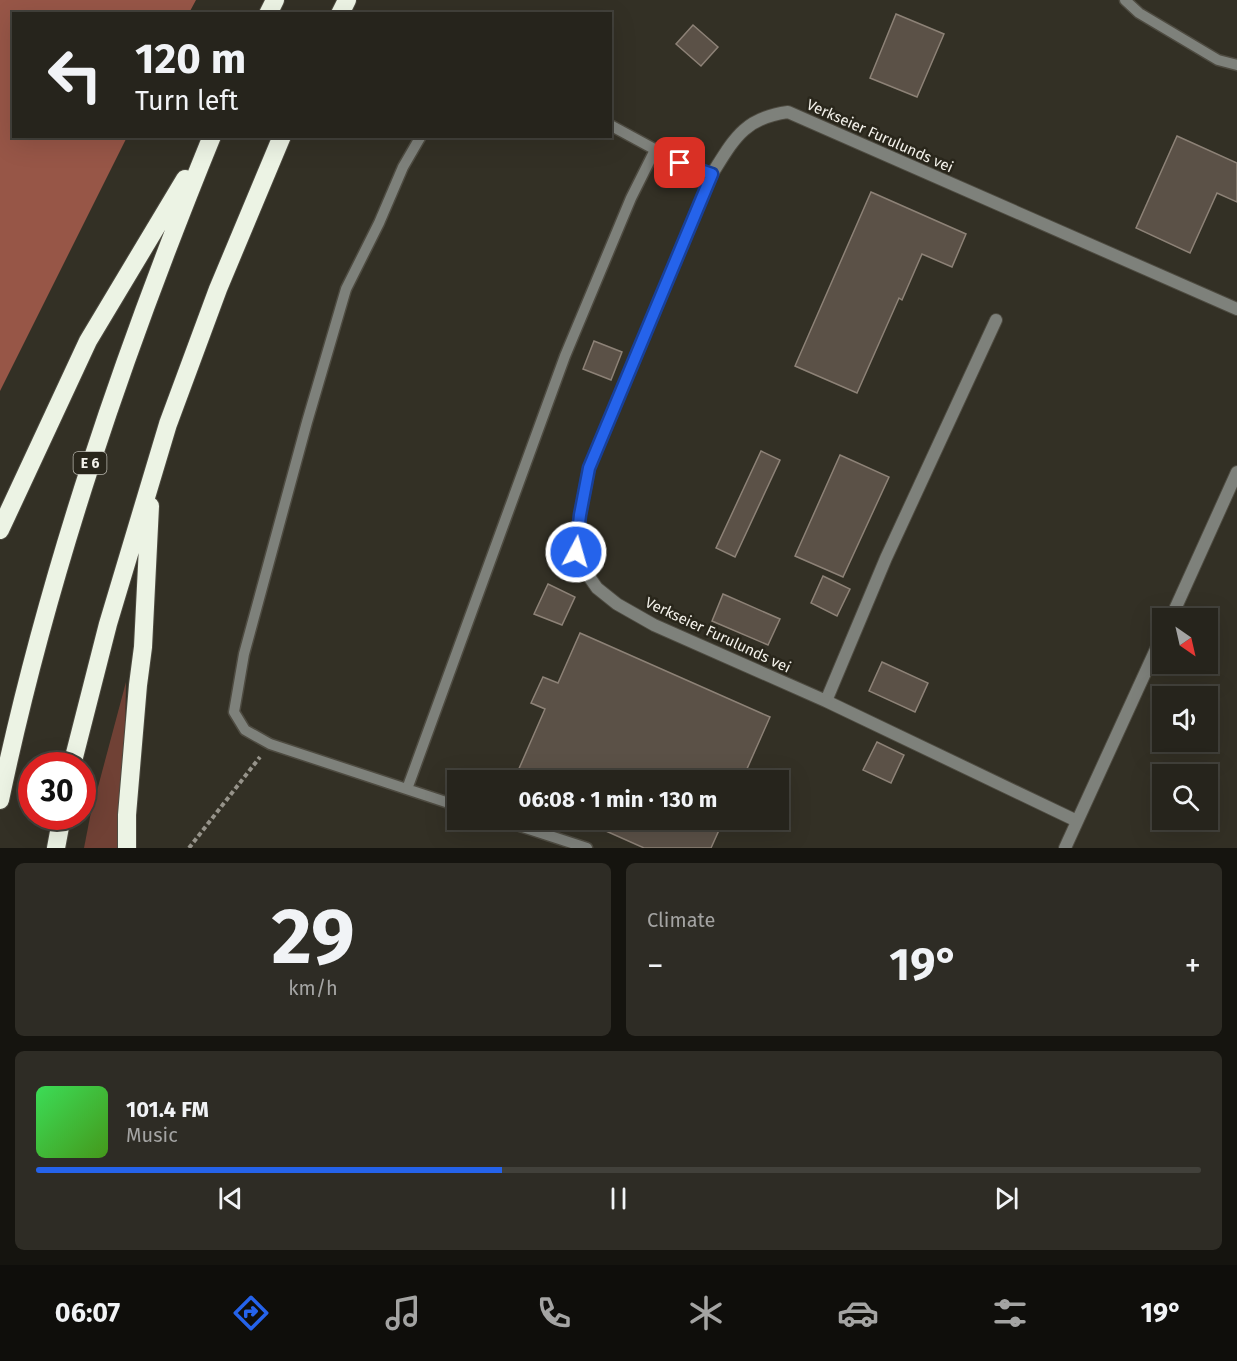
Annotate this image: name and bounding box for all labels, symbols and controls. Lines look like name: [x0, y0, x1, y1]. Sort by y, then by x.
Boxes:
text: 120 m: [135, 34, 246, 84]
icon: left: [36, 36, 114, 114]
text: Turn left: [135, 85, 238, 117]
street label: Verkseier Furulunds vei: [804, 96, 956, 176]
pin: [654, 137, 705, 188]
icon: arrive: [663, 146, 696, 179]
road number: E 6: [74, 452, 106, 474]
position arrow: [544, 520, 608, 584]
street label: Verkseier Furulunds vei: [642, 593, 794, 677]
north arrow: [1152, 608, 1218, 674]
map controls: [1152, 608, 1218, 830]
button: sound: [1152, 686, 1218, 752]
speed limit sign: 30: [18, 752, 96, 830]
button: search: [1152, 764, 1218, 830]
text: 06:08 · 1 min · 130 m: [519, 786, 717, 813]
text: 29: [271, 890, 355, 984]
text: Climate: [647, 908, 715, 932]
text: 19°: [889, 938, 959, 992]
text: −: [647, 946, 664, 986]
text: +: [1185, 946, 1201, 986]
text: km/h: [288, 976, 338, 1000]
text: 101.4 FM: [126, 1096, 209, 1123]
text: Music: [126, 1123, 178, 1147]
icon: previous: [214, 1182, 247, 1215]
icon: pause: [602, 1182, 635, 1215]
icon: next: [990, 1182, 1023, 1215]
icon: directions: [230, 1292, 272, 1334]
icon: music: [382, 1292, 424, 1334]
icon: phone: [533, 1292, 575, 1334]
icon: climate: [685, 1292, 727, 1334]
icon: car: [837, 1292, 879, 1334]
icon: filters: [989, 1292, 1031, 1334]
text: 06:07: [55, 1297, 120, 1329]
text: 19°: [1140, 1297, 1182, 1329]

